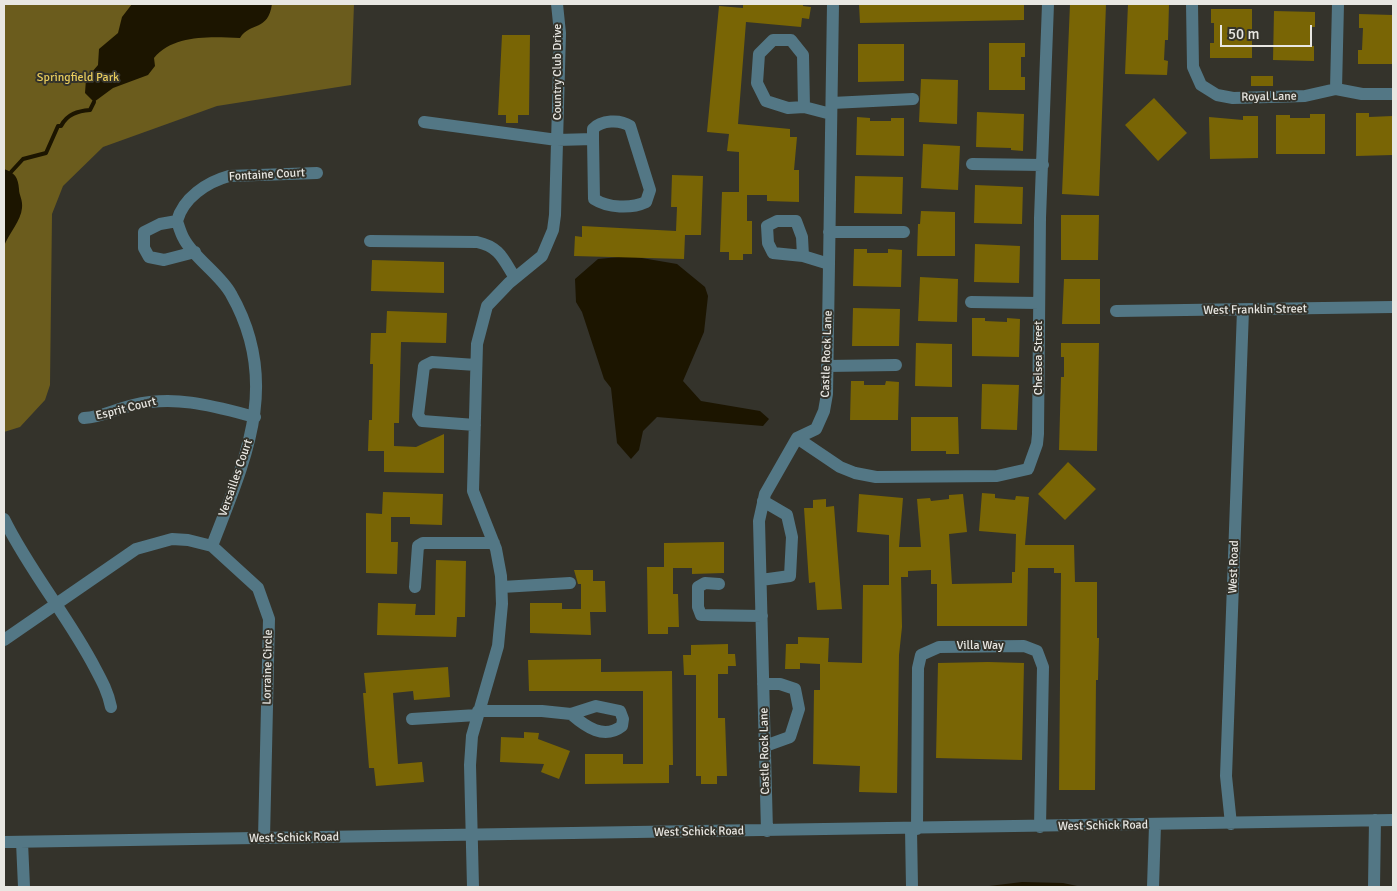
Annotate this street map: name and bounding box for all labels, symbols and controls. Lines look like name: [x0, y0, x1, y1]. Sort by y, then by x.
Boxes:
scale bar: [1222, 15, 1314, 47]
street label: Country Club Drive: [551, 24, 565, 120]
text: 50 m: [1228, 25, 1259, 43]
park label: Springfield Park: [37, 71, 119, 85]
street label: Royal Lane: [1241, 89, 1297, 105]
street label: Fontaine Court: [229, 166, 305, 184]
street label: West Franklin Street: [1203, 302, 1307, 318]
street label: Castle Rock Lane: [818, 310, 836, 398]
street label: Chelsea Street: [1032, 321, 1046, 395]
street label: Esprit Court: [94, 395, 158, 423]
street label: Versailles Court: [216, 437, 256, 519]
street label: West Road: [1226, 540, 1242, 594]
street label: Lorraine Circle: [260, 629, 276, 705]
street label: Villa Way: [956, 639, 1004, 653]
street label: Castle Rock Lane: [757, 707, 773, 795]
street label: West Schick Road: [1058, 818, 1148, 834]
street label: West Schick Road: [654, 824, 744, 840]
street label: West Schick Road: [249, 830, 339, 846]

